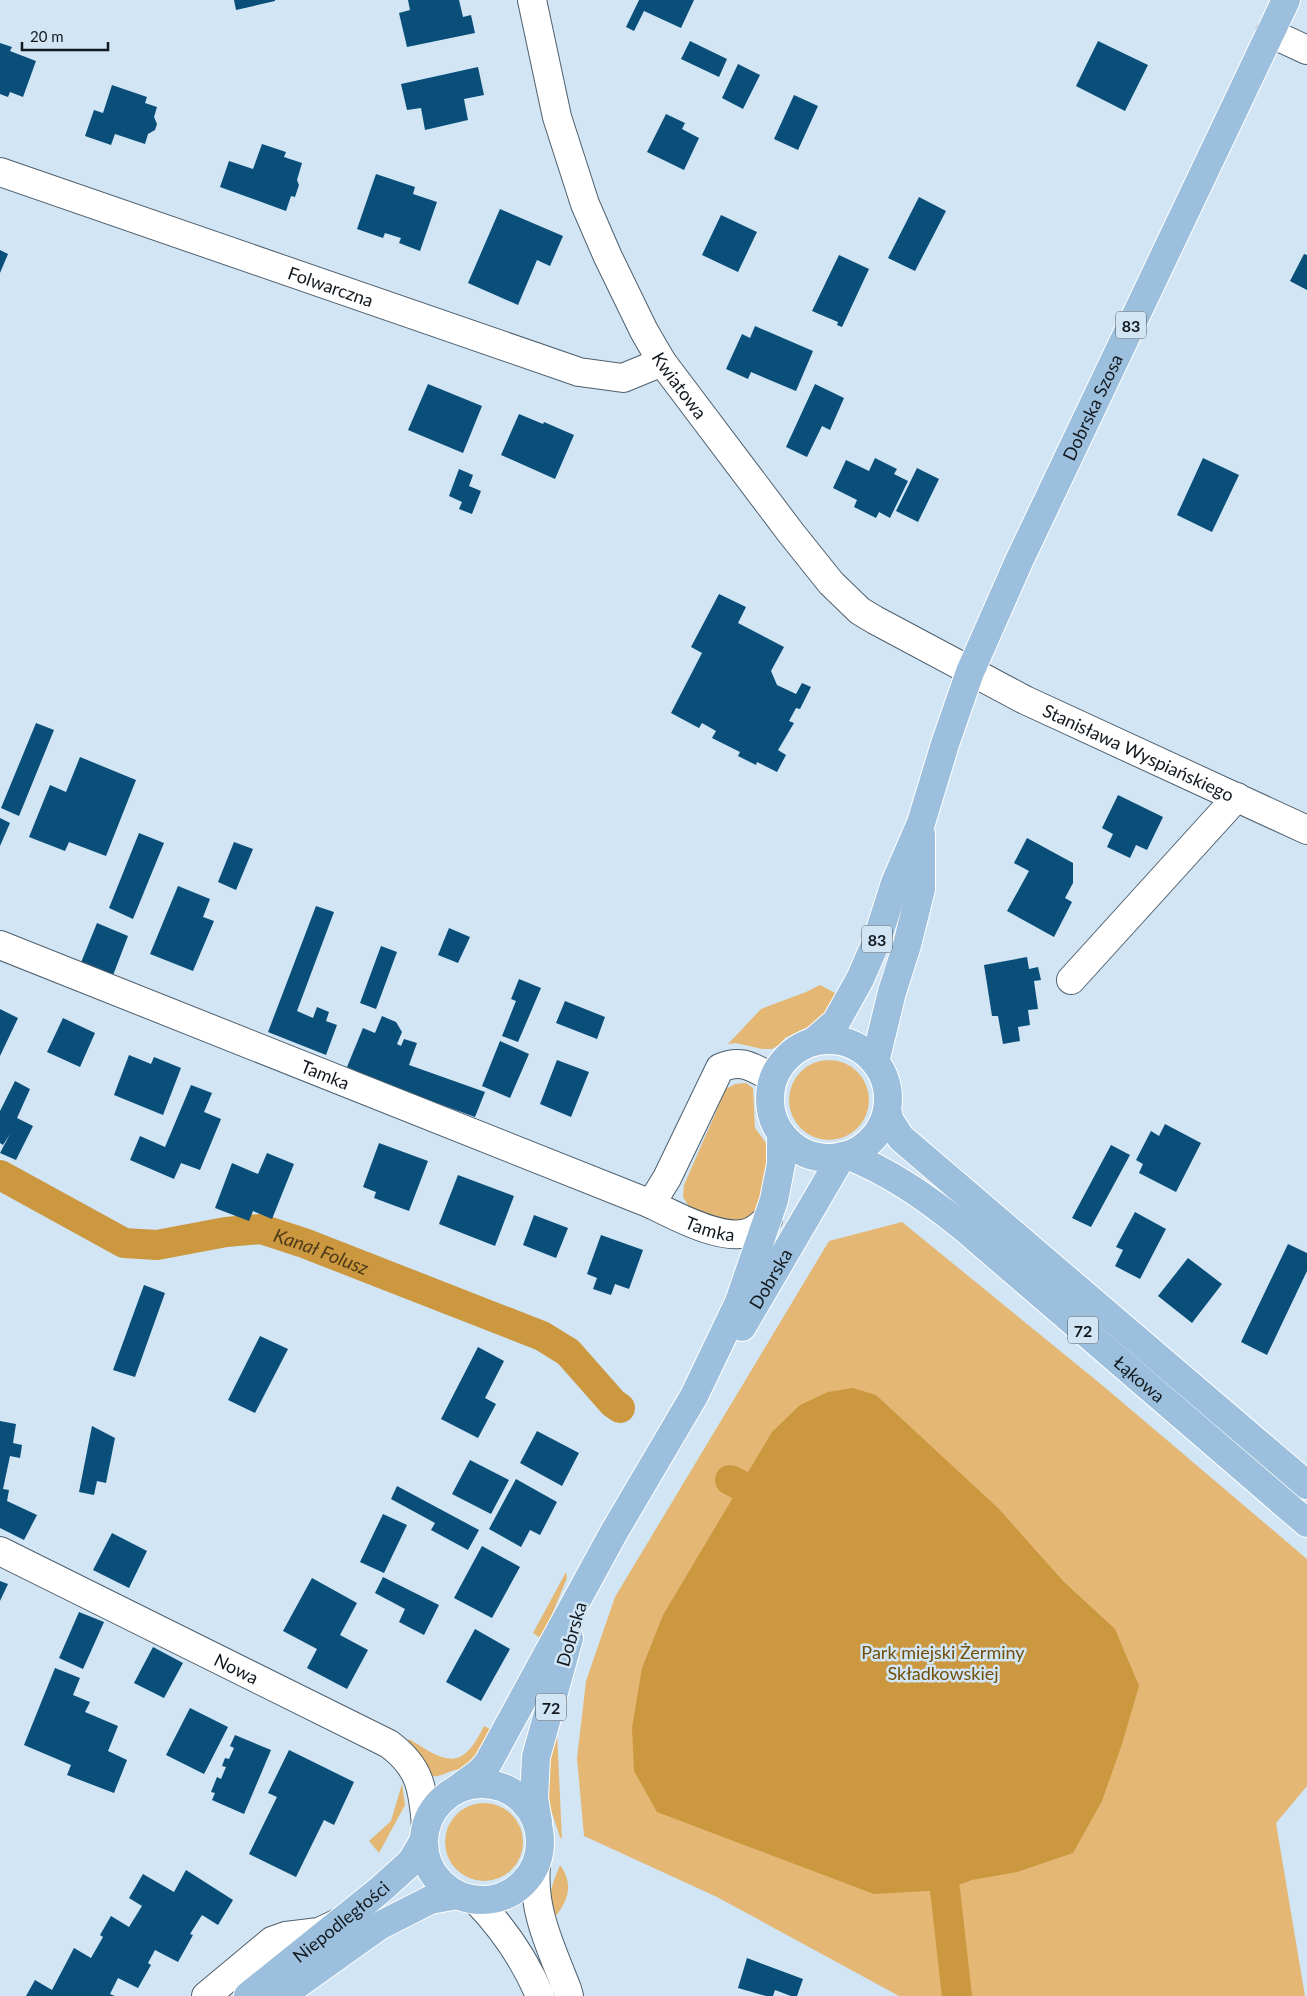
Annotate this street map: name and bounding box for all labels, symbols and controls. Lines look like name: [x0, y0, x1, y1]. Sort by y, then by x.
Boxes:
scale bar: [22, 20, 109, 52]
text: 20 m: [30, 27, 64, 45]
street label: Folwarczna: [285, 261, 376, 311]
road number: 83: [1116, 312, 1146, 338]
street label: Kwiatowa: [647, 348, 712, 423]
street label: Dobrska Szosa: [1058, 350, 1127, 464]
street label: Stanisława Wyspiańskiego: [1040, 699, 1237, 806]
road number: 83: [862, 926, 892, 952]
street label: Tamka: [298, 1055, 353, 1094]
street label: Tamka: [682, 1211, 736, 1245]
water label: Kanał Folusz: [271, 1223, 372, 1279]
street label: Dobrska: [744, 1244, 796, 1313]
road number: 72: [1068, 1316, 1098, 1344]
street label: Łąkowa: [1110, 1351, 1170, 1407]
street label: Dobrska: [551, 1599, 591, 1669]
park label: Park miejski Żerminy Składkowskiej: [861, 1641, 1025, 1684]
street label: Nowa: [211, 1648, 262, 1689]
road number: 72: [536, 1694, 566, 1720]
street label: Niepodległości: [288, 1876, 394, 1967]

